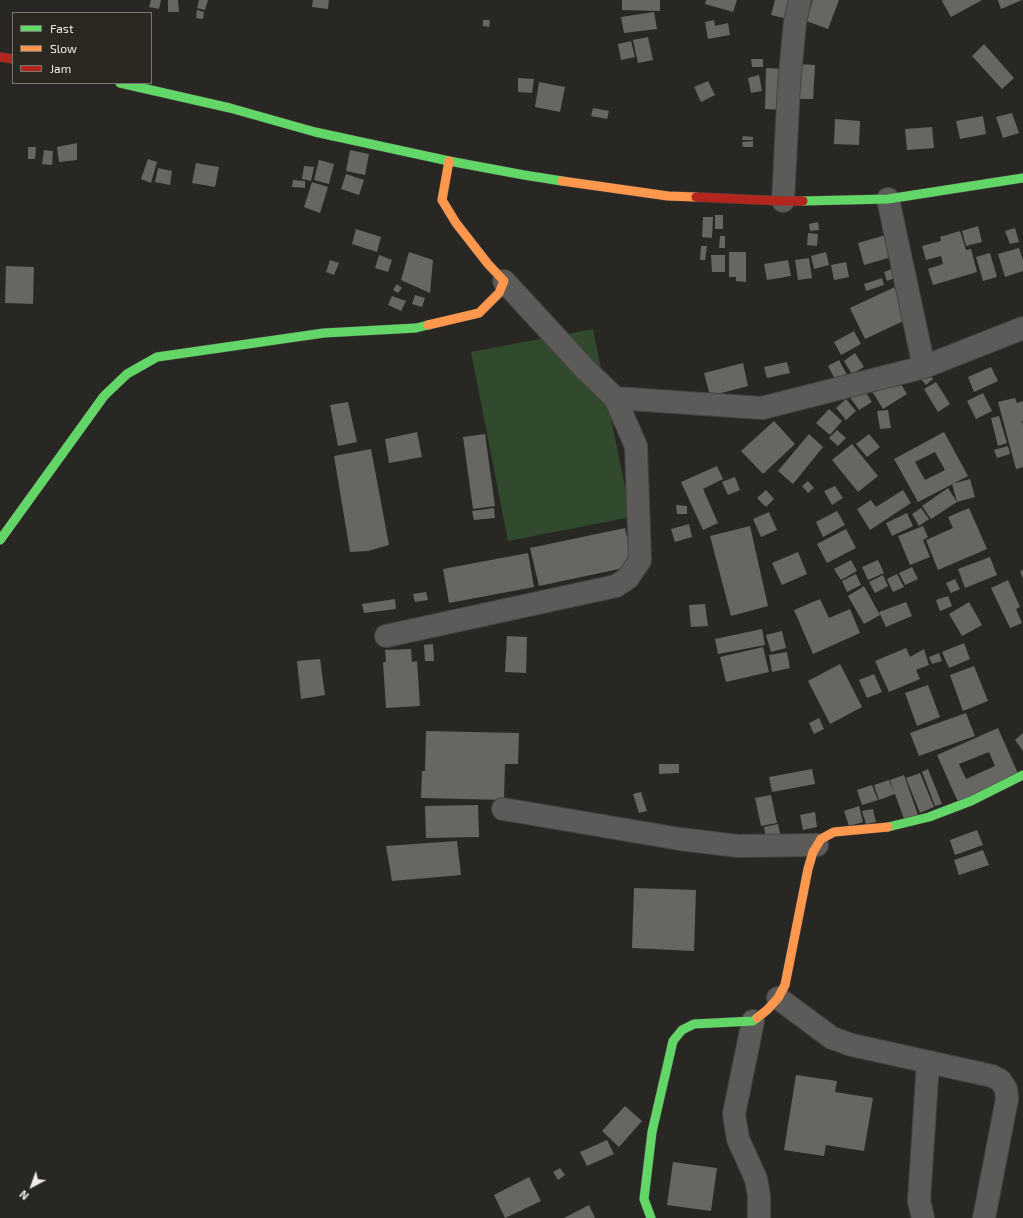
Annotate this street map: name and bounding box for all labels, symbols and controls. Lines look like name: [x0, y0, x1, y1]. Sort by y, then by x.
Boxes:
legend: [12, 12, 152, 84]
text: Fast: [50, 21, 73, 35]
text: Slow: [50, 41, 77, 55]
text: Jam: [50, 61, 71, 75]
north arrow: [12, 1166, 52, 1206]
text: N: [17, 1188, 31, 1203]

